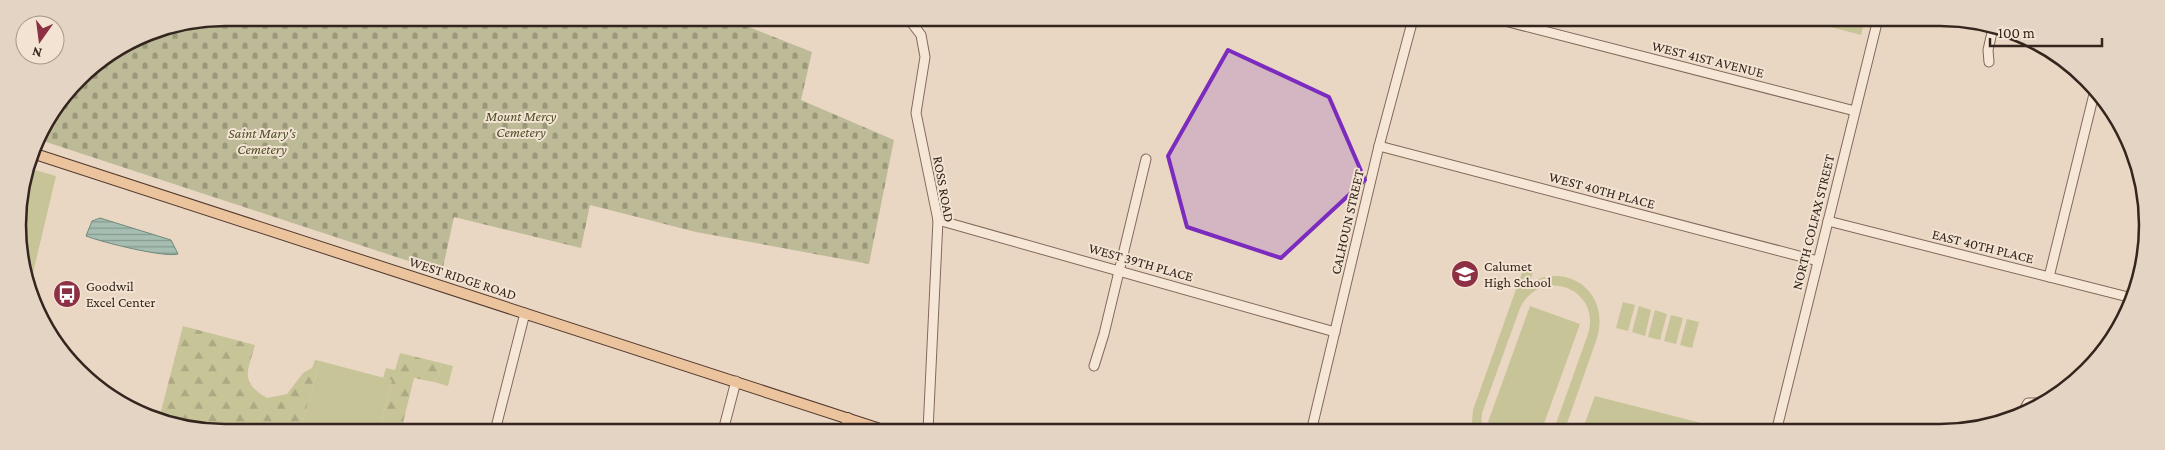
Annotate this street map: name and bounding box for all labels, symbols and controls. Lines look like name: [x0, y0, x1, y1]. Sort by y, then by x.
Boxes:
north arrow: [15, 15, 65, 65]
scale bar: [1990, 15, 2102, 47]
text: 100 m: [1998, 25, 2035, 41]
street label: WEST 41ST AVENUE: [1650, 37, 1766, 81]
text: N: [30, 44, 43, 62]
park label: Mount Mercy Cemetery: [485, 108, 557, 140]
park label: Saint Mary's Cemetery: [228, 125, 296, 157]
street label: NORTH COLFAX STREET: [1788, 152, 1838, 292]
street label: ROSS ROAD: [930, 155, 958, 223]
street label: CALHOUN STREET: [1327, 168, 1367, 276]
street label: WEST 40TH PLACE: [1547, 168, 1657, 212]
street label: EAST 40TH PLACE: [1930, 226, 2036, 266]
street label: WEST 39TH PLACE: [1087, 239, 1196, 285]
street label: WEST RIDGE ROAD: [407, 253, 519, 303]
place label: Calumet High School: [1484, 258, 1551, 290]
school or university icon: Calumet High School: [1450, 259, 1480, 289]
place label: Goodwil Excel Center: [86, 278, 155, 310]
bus stop icon: Goodwil Excel Center: [52, 279, 82, 309]

